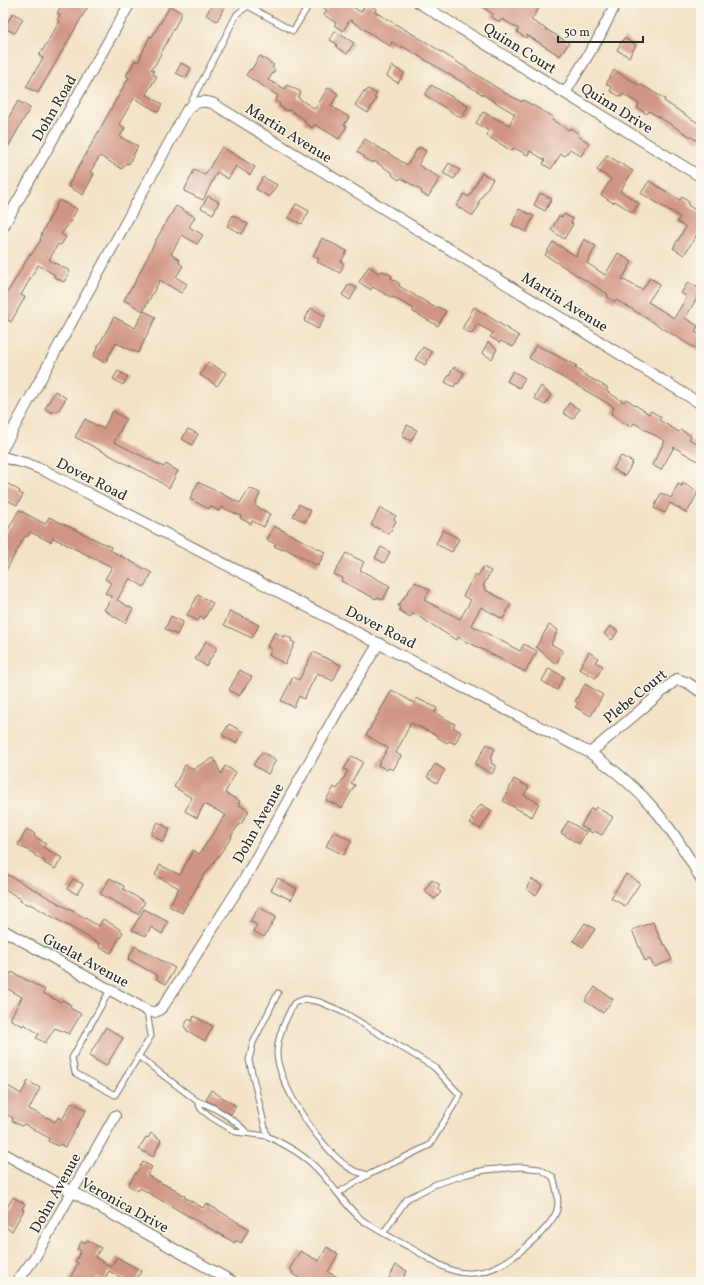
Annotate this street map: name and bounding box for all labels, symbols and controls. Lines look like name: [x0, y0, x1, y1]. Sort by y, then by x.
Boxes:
street label: Quinn Court: [479, 18, 560, 80]
scale bar: [558, 18, 643, 44]
text: 50 m: [564, 25, 590, 41]
street label: Dohn Road: [28, 72, 83, 146]
street label: Quinn Drive: [576, 79, 656, 140]
street label: Martin Avenue: [241, 99, 336, 169]
street label: Martin Avenue: [517, 268, 612, 338]
street label: Dover Road: [52, 454, 130, 507]
street label: Dover Road: [341, 602, 419, 655]
street label: Plebe Court: [600, 665, 672, 729]
street label: Dohn Avenue: [229, 780, 290, 868]
street label: Guelat Avenue: [38, 929, 132, 994]
street label: Dohn Avenue: [26, 1150, 87, 1238]
street label: Veronica Drive: [77, 1173, 172, 1239]

